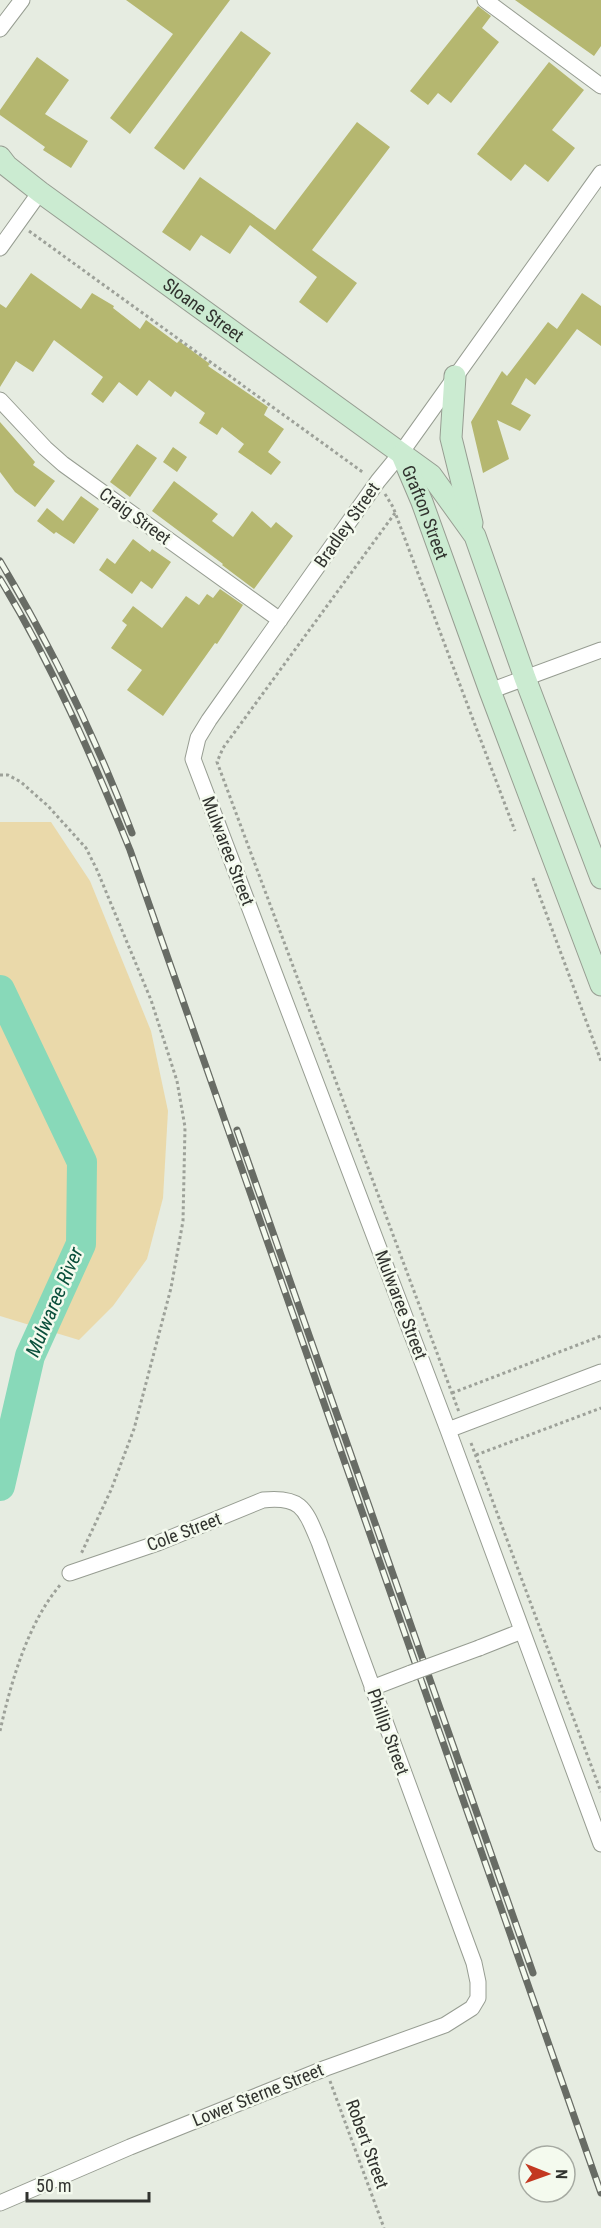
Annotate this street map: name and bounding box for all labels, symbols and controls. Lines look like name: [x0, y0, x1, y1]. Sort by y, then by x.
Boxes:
street label: Sloane Street: [159, 274, 248, 346]
street label: Grafton Street: [398, 462, 453, 562]
street label: Bradley Street: [310, 478, 384, 571]
street label: Craig Street: [95, 483, 175, 549]
street label: Mulwaree Street: [198, 793, 259, 908]
water label: Mulwaree River: [20, 1243, 88, 1360]
street label: Mulwaree Street: [371, 1247, 432, 1362]
street label: Cole Street: [144, 1508, 224, 1555]
street label: Phillip Street: [363, 1686, 414, 1778]
street label: Lower Sterne Street: [189, 2059, 326, 2130]
street label: Robert Street: [342, 2096, 393, 2191]
north arrow: [517, 2144, 577, 2204]
scale bar: [27, 2165, 148, 2203]
text: N: [552, 2169, 571, 2179]
text: 50 m: [36, 2175, 71, 2196]

